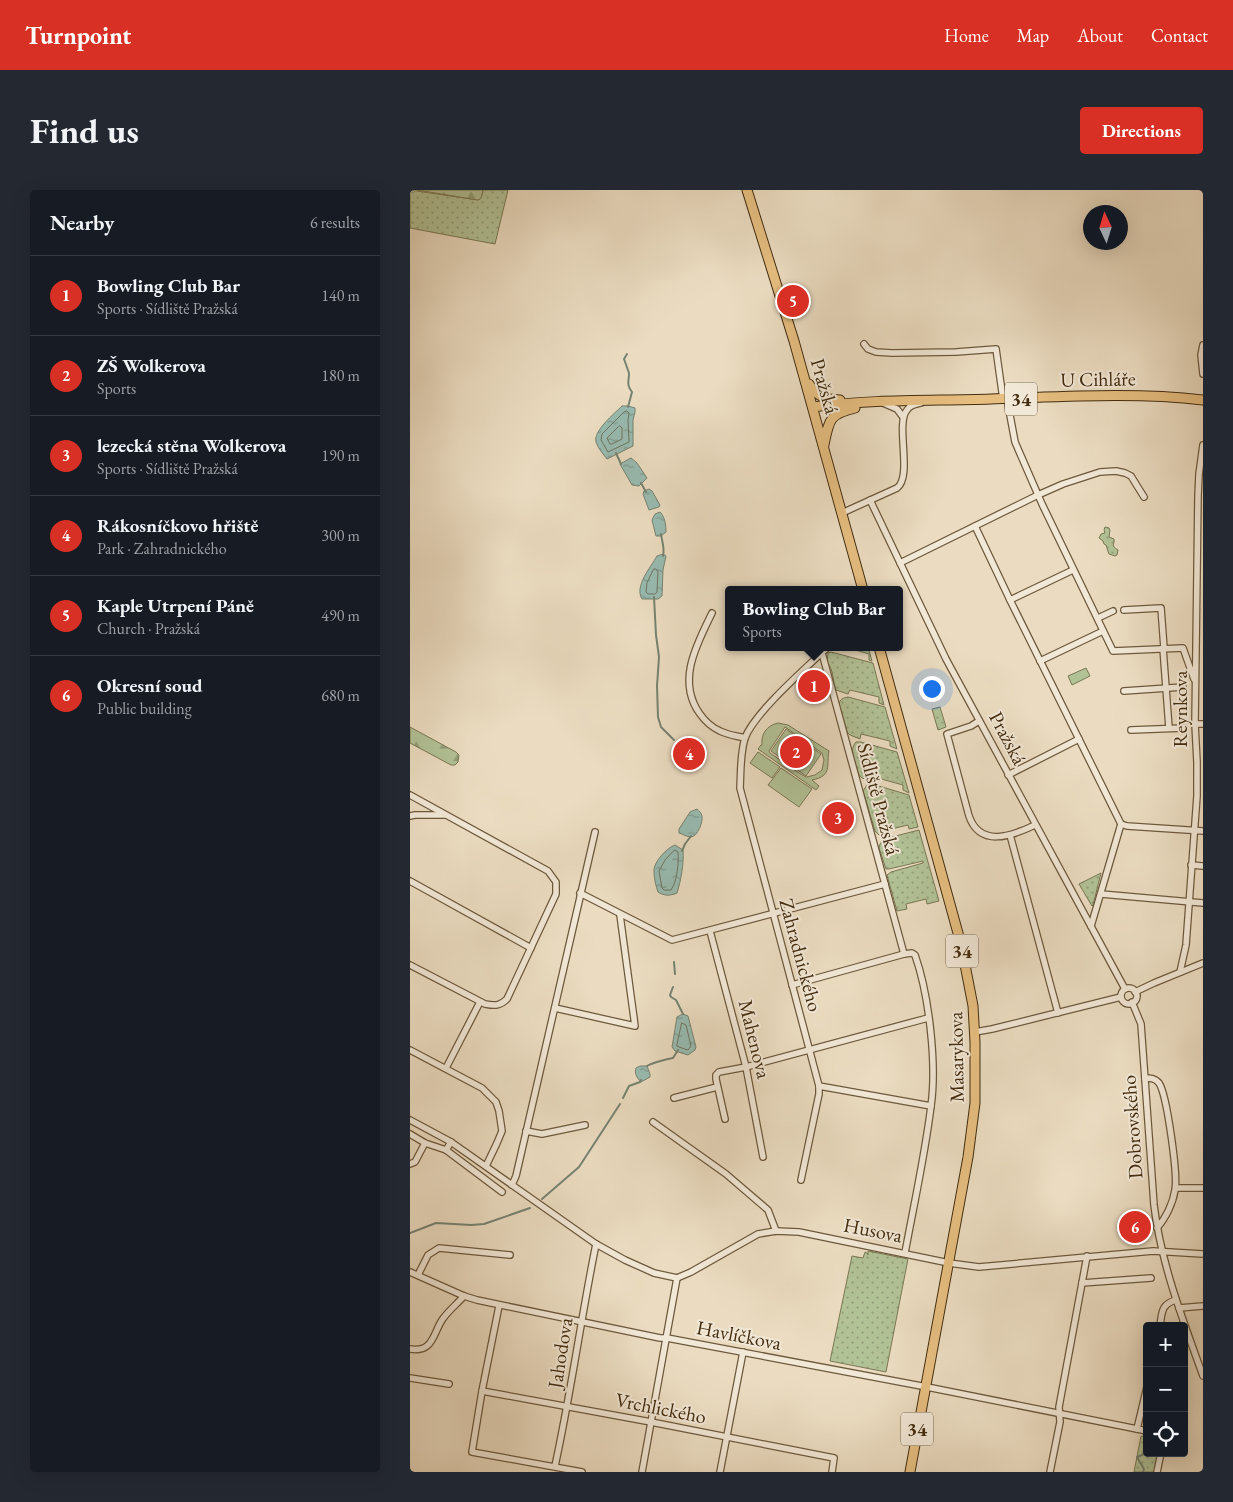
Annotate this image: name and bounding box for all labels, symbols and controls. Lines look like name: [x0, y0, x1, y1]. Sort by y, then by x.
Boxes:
text: Turnpoint: [25, 20, 131, 51]
text: Home: [944, 24, 989, 47]
text: Map: [1017, 24, 1049, 47]
text: About: [1077, 24, 1123, 47]
text: Contact: [1151, 24, 1208, 47]
button: Directions: [1080, 107, 1203, 154]
text: Find us: [30, 108, 139, 153]
north arrow: [1083, 205, 1128, 250]
text: Nearby: [50, 209, 114, 236]
text: 6 results: [310, 212, 360, 233]
text: Bowling Club Bar: [97, 273, 240, 298]
pin: 5: [777, 282, 809, 320]
text: 1: [62, 285, 70, 306]
text: 140 m: [321, 285, 360, 306]
text: Sports · Sídliště Pražská: [97, 298, 238, 319]
text: ZŠ Wolkerova: [97, 353, 206, 378]
street label: Pražská: [805, 355, 845, 417]
text: 2: [62, 365, 70, 386]
text: 180 m: [321, 365, 360, 386]
street label: U Cihláře: [1060, 365, 1136, 393]
text: Sports: [97, 378, 136, 399]
road number: 34: [1005, 382, 1037, 415]
text: lezecká stěna Wolkerova: [97, 433, 286, 458]
text: 3: [62, 445, 70, 466]
text: 190 m: [321, 445, 360, 466]
text: Sports · Sídliště Pražská: [97, 458, 238, 479]
text: Rákosníčkovo hřiště: [97, 513, 258, 538]
text: 4: [62, 525, 70, 546]
text: 300 m: [321, 525, 360, 546]
text: Park · Zahradnického: [97, 538, 227, 559]
popup: [725, 586, 903, 651]
text: Kaple Utrpení Páně: [97, 593, 254, 618]
text: Bowling Club Bar: [742, 596, 886, 621]
text: 5: [62, 605, 70, 626]
text: 490 m: [321, 605, 360, 626]
text: Church · Pražská: [97, 618, 200, 639]
text: Sports: [742, 621, 782, 642]
pin: 1: [798, 667, 830, 705]
street label: Reynkova: [1167, 671, 1193, 747]
text: Okresní soud: [97, 673, 202, 698]
your location: [919, 676, 945, 702]
text: 6: [62, 685, 70, 706]
text: 680 m: [321, 685, 360, 706]
text: Public building: [97, 698, 192, 719]
street label: Pražská: [983, 707, 1033, 769]
pin: 2: [780, 733, 812, 771]
pin: 4: [673, 735, 705, 773]
street label: Sídliště Pražská: [852, 740, 906, 858]
pin: 3: [822, 799, 854, 837]
street label: Zahradnického: [773, 896, 829, 1015]
road number: 34: [946, 934, 978, 968]
street label: Mahenova: [733, 997, 777, 1081]
street label: Masarykova: [942, 1011, 970, 1103]
street label: Dobrovského: [1115, 1074, 1149, 1180]
pin: 6: [1119, 1208, 1151, 1246]
street label: Husova: [841, 1212, 905, 1248]
street label: Havlíčkova: [694, 1314, 784, 1356]
street label: Jahodova: [541, 1316, 578, 1392]
map controls: [1143, 1322, 1188, 1457]
button: +: [1143, 1322, 1188, 1367]
button: −: [1143, 1367, 1188, 1412]
street label: Vrchlického: [613, 1386, 709, 1430]
road number: 34: [901, 1412, 933, 1446]
button: locate: [1143, 1412, 1188, 1457]

